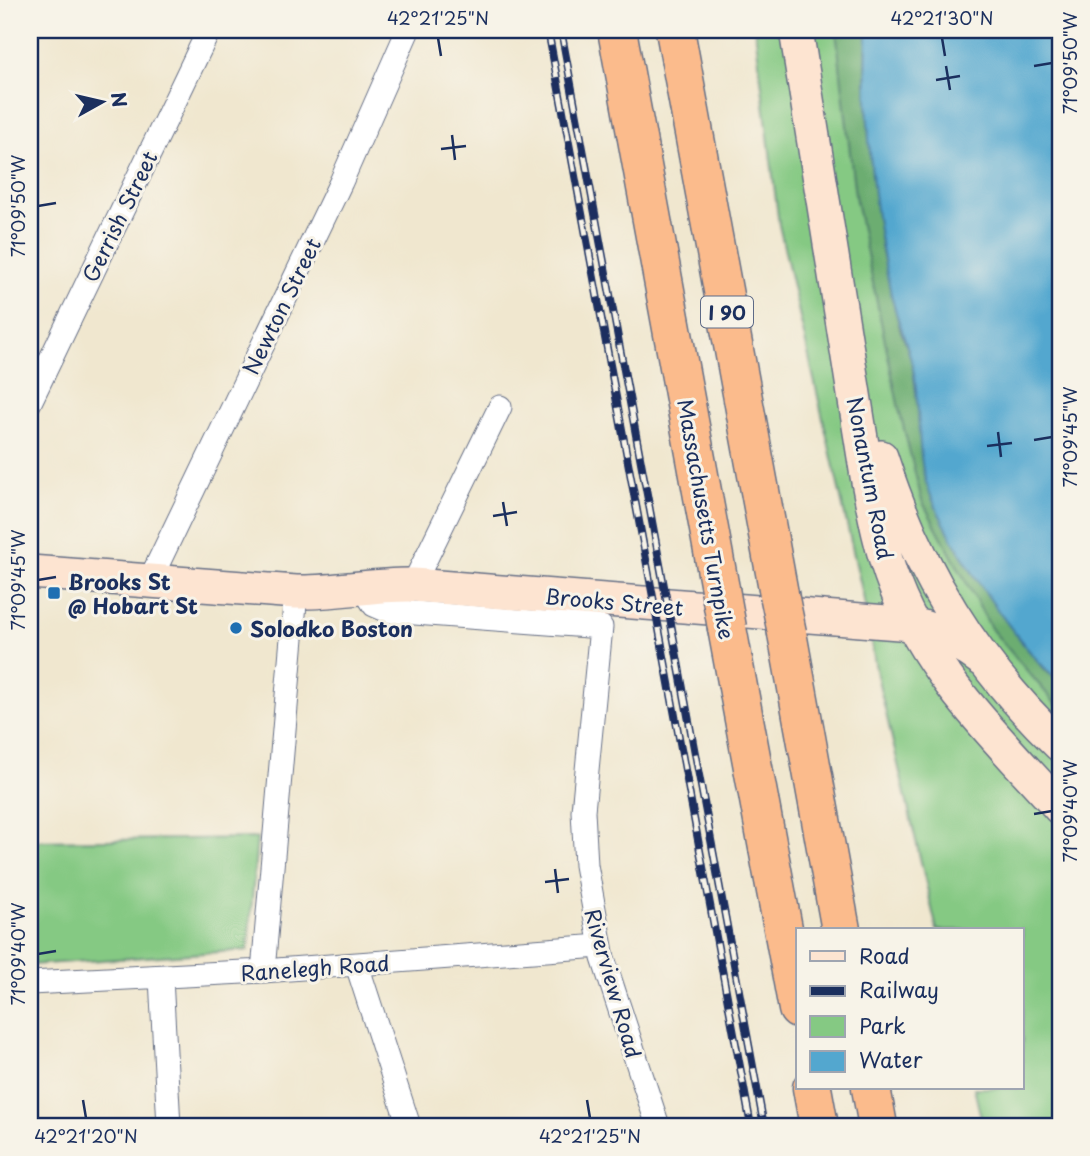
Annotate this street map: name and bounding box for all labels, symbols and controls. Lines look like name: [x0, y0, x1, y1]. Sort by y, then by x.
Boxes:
text: 42°21'25"N: [387, 4, 489, 31]
text: 42°21'30"N: [891, 4, 993, 31]
text: 71°09'50"W: [1056, 11, 1083, 114]
north arrow: [66, 66, 136, 136]
text: N: [105, 90, 135, 109]
street label: Gerrish Street: [73, 145, 165, 287]
text: 71°09'50"W: [4, 154, 31, 257]
street label: Newton Street: [234, 232, 328, 380]
road number: I 90: [701, 296, 753, 328]
text: 71°09'45"W: [1056, 386, 1083, 488]
street label: Nonantum Road: [840, 394, 902, 562]
street label: Massachusetts Turnpike: [670, 396, 744, 642]
text: 71°09'45"W: [4, 529, 31, 631]
place label: Brooks St @ Hobart St: [68, 565, 198, 621]
street label: Brooks Street: [543, 579, 685, 623]
marker: Brooks St @ Hobart St: [46, 585, 62, 601]
place label: Solodko Boston: [250, 612, 413, 644]
marker: Solodko Boston: [228, 620, 244, 636]
text: 71°09'40"W: [1056, 759, 1083, 863]
text: 71°09'40"W: [4, 902, 31, 1006]
street label: Riverview Road: [577, 904, 651, 1062]
legend: [796, 928, 1024, 1090]
text: Road: [859, 939, 910, 971]
street label: Ranelegh Road: [240, 946, 390, 988]
text: Railway: [859, 973, 939, 1005]
text: Park: [859, 1009, 906, 1041]
text: Water: [859, 1043, 923, 1075]
text: 42°21'20"N: [34, 1122, 138, 1149]
text: 42°21'25"N: [539, 1122, 641, 1149]

